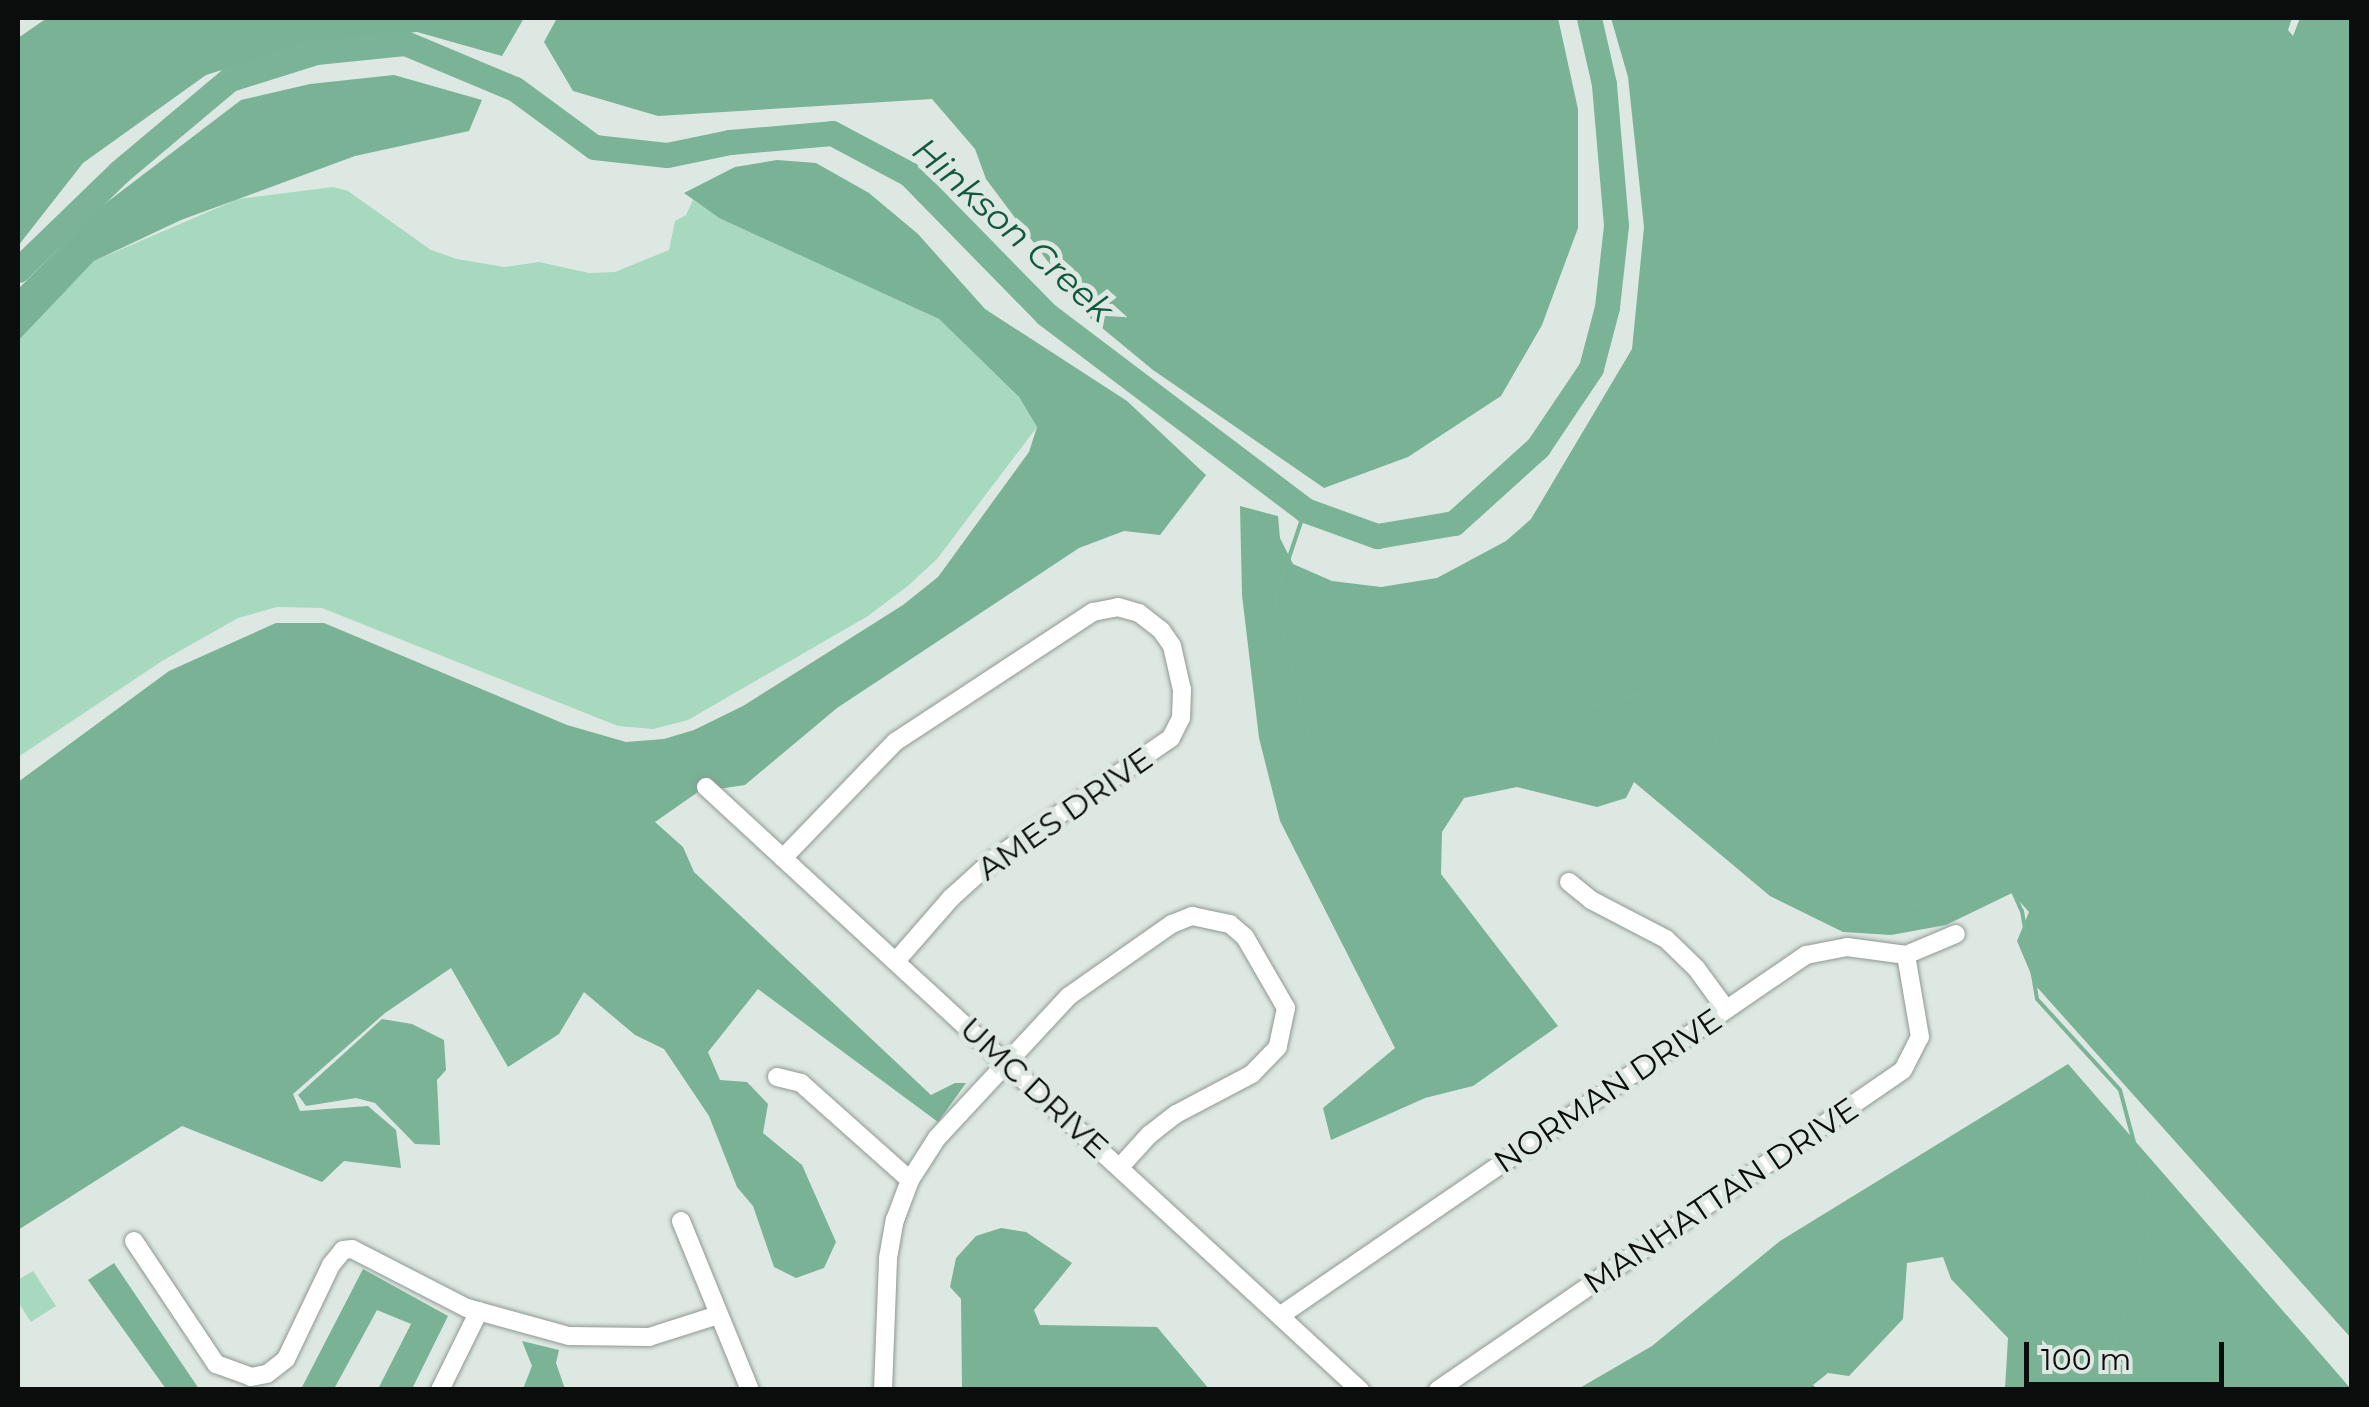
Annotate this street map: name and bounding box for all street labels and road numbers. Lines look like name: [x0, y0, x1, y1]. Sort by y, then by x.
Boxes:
street label: AMES DRIVE: [970, 739, 1160, 889]
street label: NORMAN DRIVE: [1487, 1001, 1729, 1181]
street label: UMC DRIVE: [952, 1010, 1116, 1166]
street label: MANHATTAN DRIVE: [1577, 1090, 1865, 1302]

